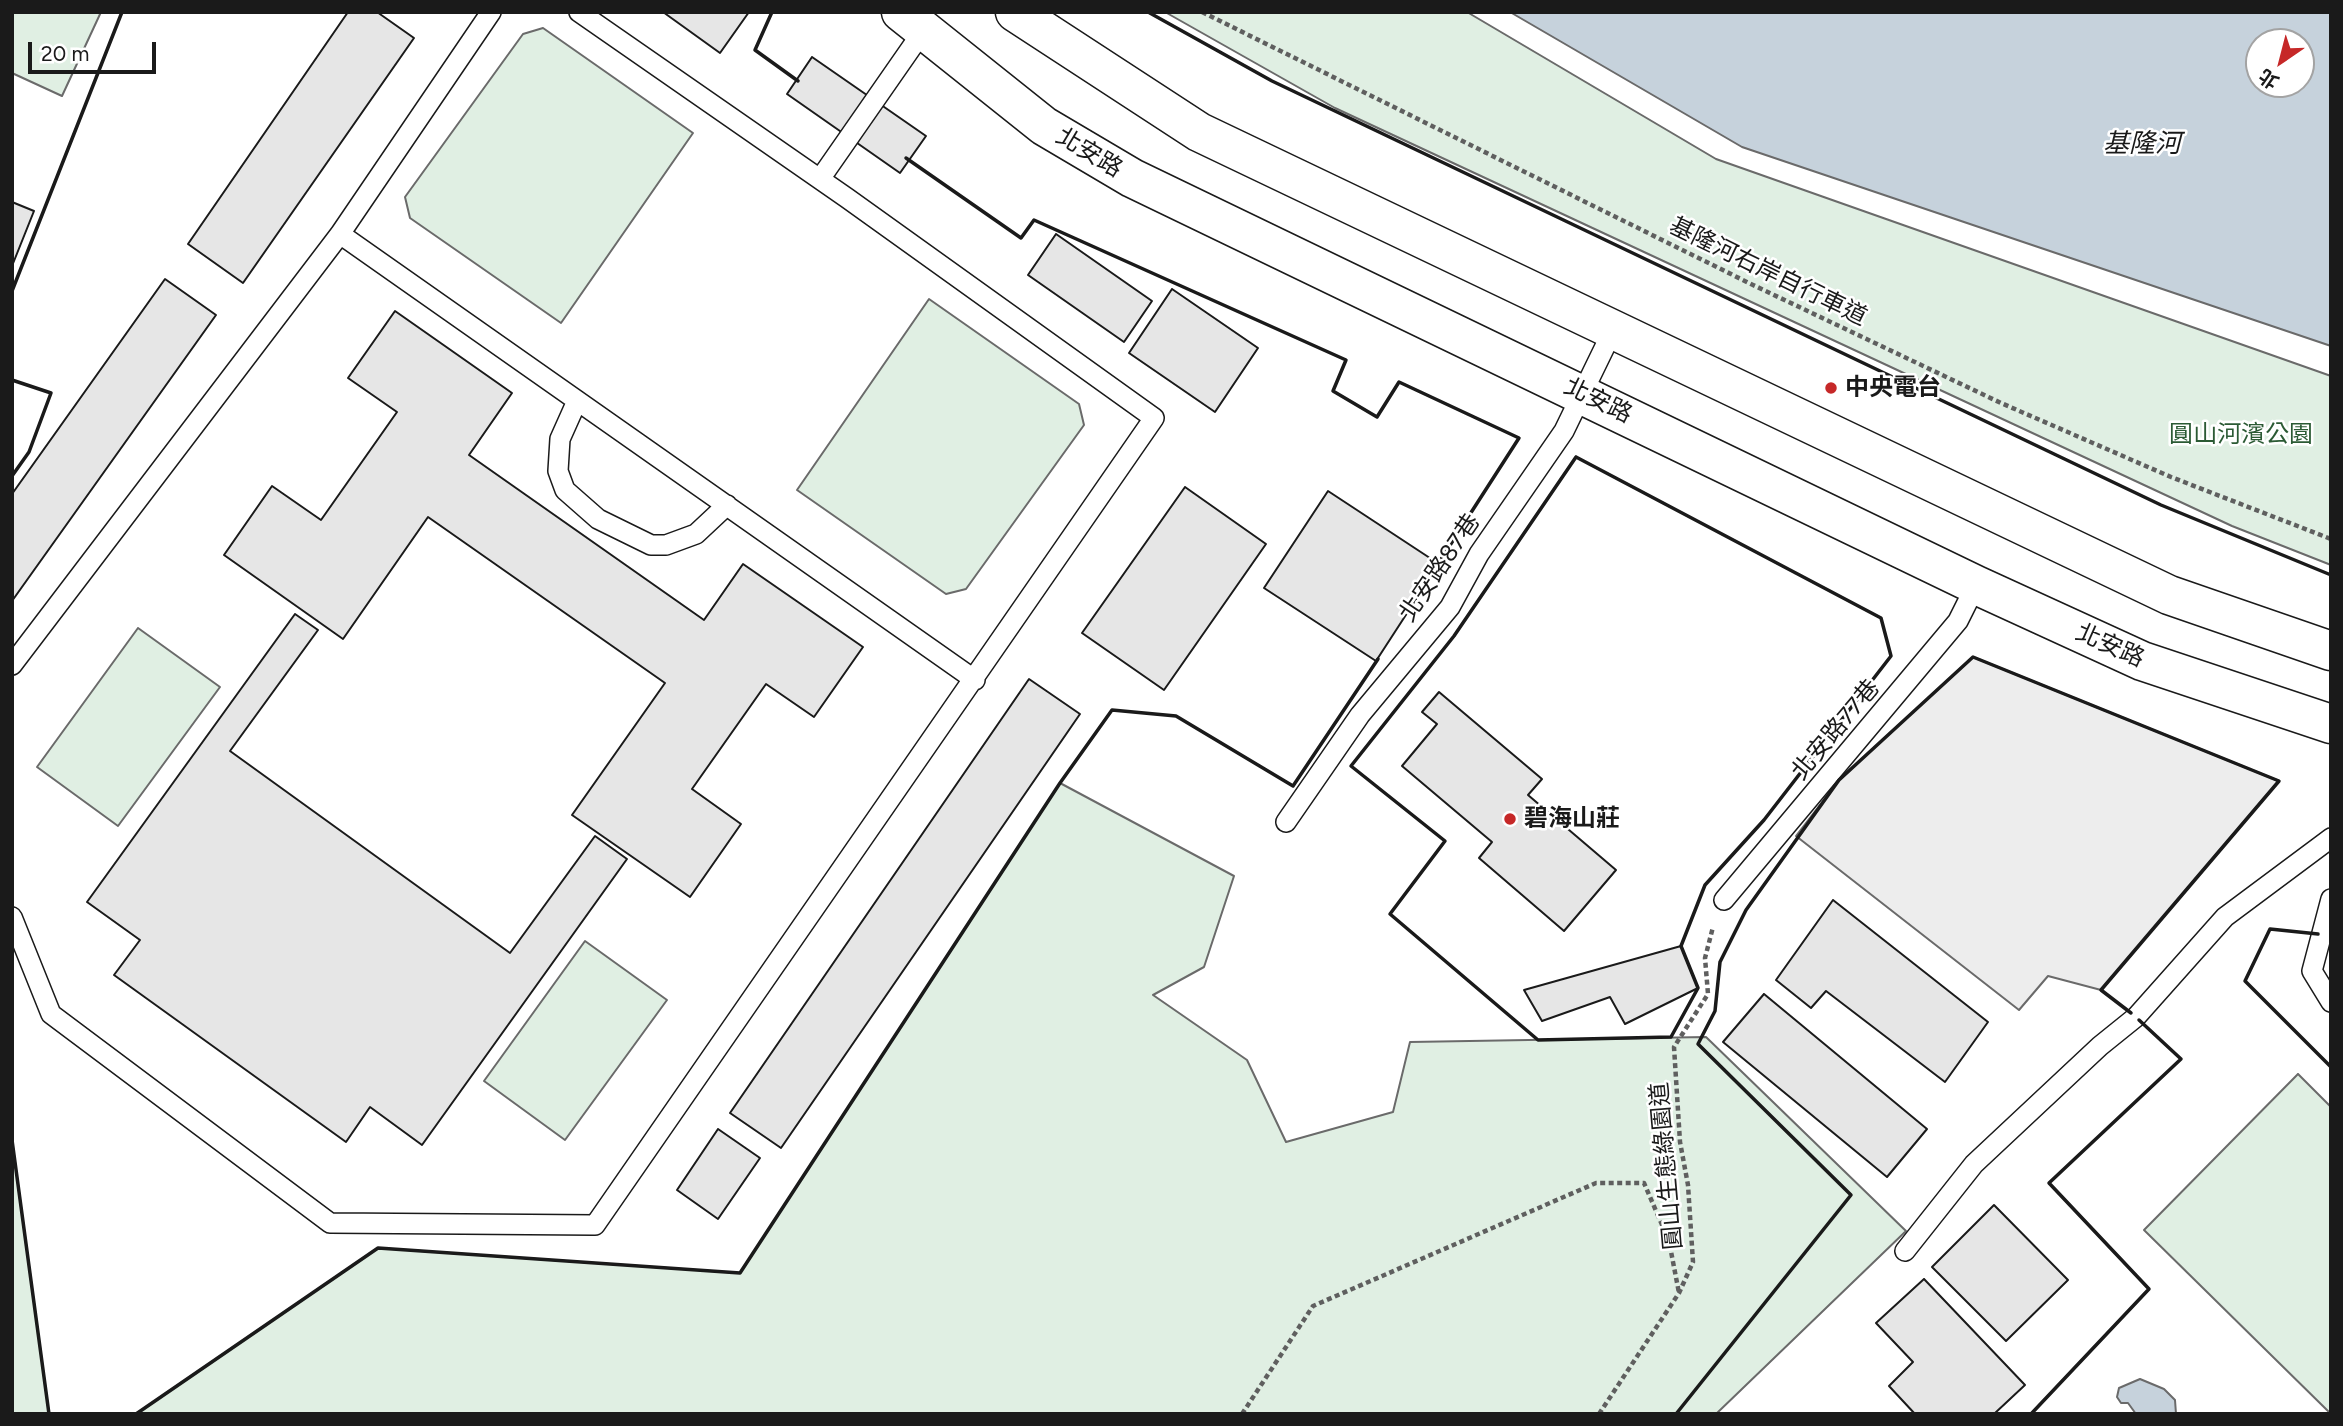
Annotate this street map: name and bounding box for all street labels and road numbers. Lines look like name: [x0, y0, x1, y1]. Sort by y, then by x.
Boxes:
street label: 北安路: [1051, 122, 1127, 184]
street label: 基隆河右岸自行車道: [1665, 212, 1871, 332]
street label: 北安路: [1559, 372, 1637, 430]
street label: 北安路87巷: [1393, 509, 1487, 627]
street label: 北安路: [2071, 618, 2149, 674]
street label: 北安路77巷: [1786, 674, 1886, 786]
street label: 圓山生態綠園道: [1645, 1081, 1689, 1251]

